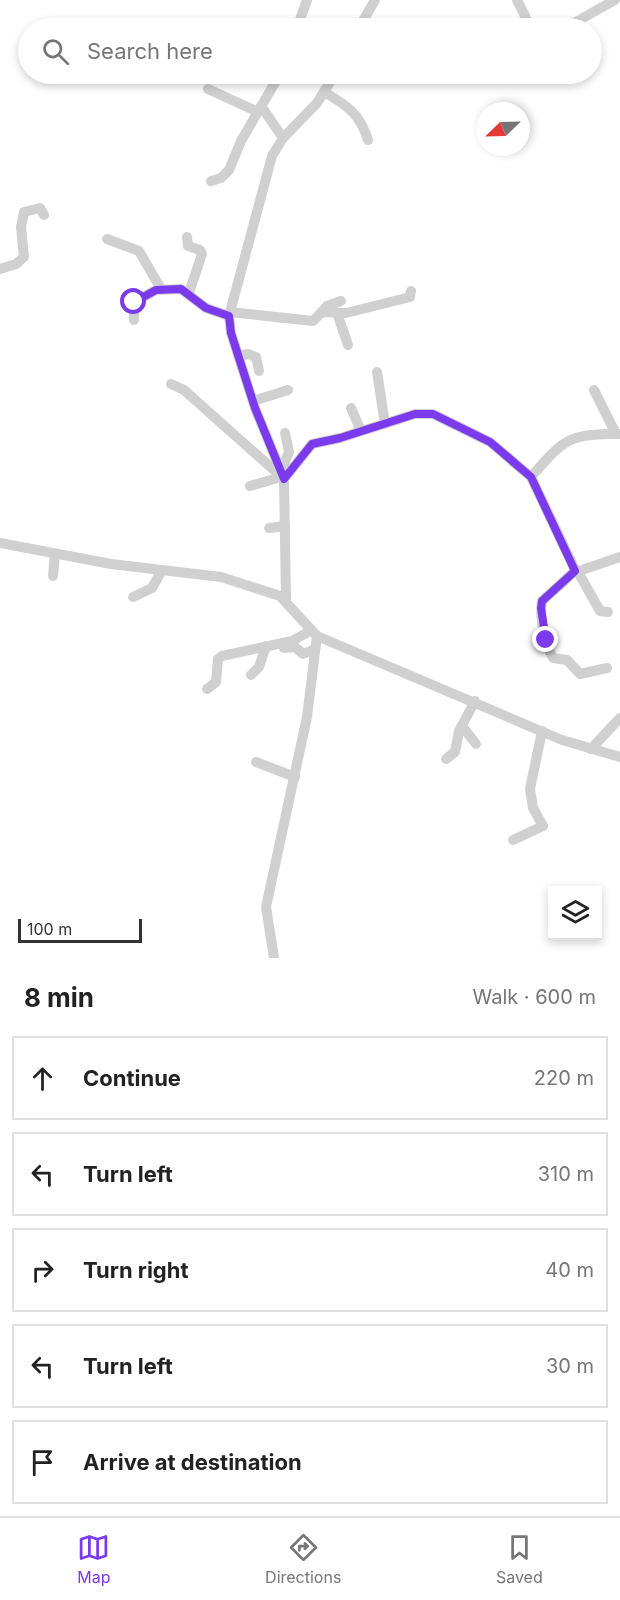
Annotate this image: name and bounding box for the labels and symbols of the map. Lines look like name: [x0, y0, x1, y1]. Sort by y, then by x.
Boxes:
north arrow: [476, 102, 530, 156]
route start: [120, 288, 146, 314]
route end: [532, 626, 558, 652]
scale bar: [18, 916, 142, 944]

